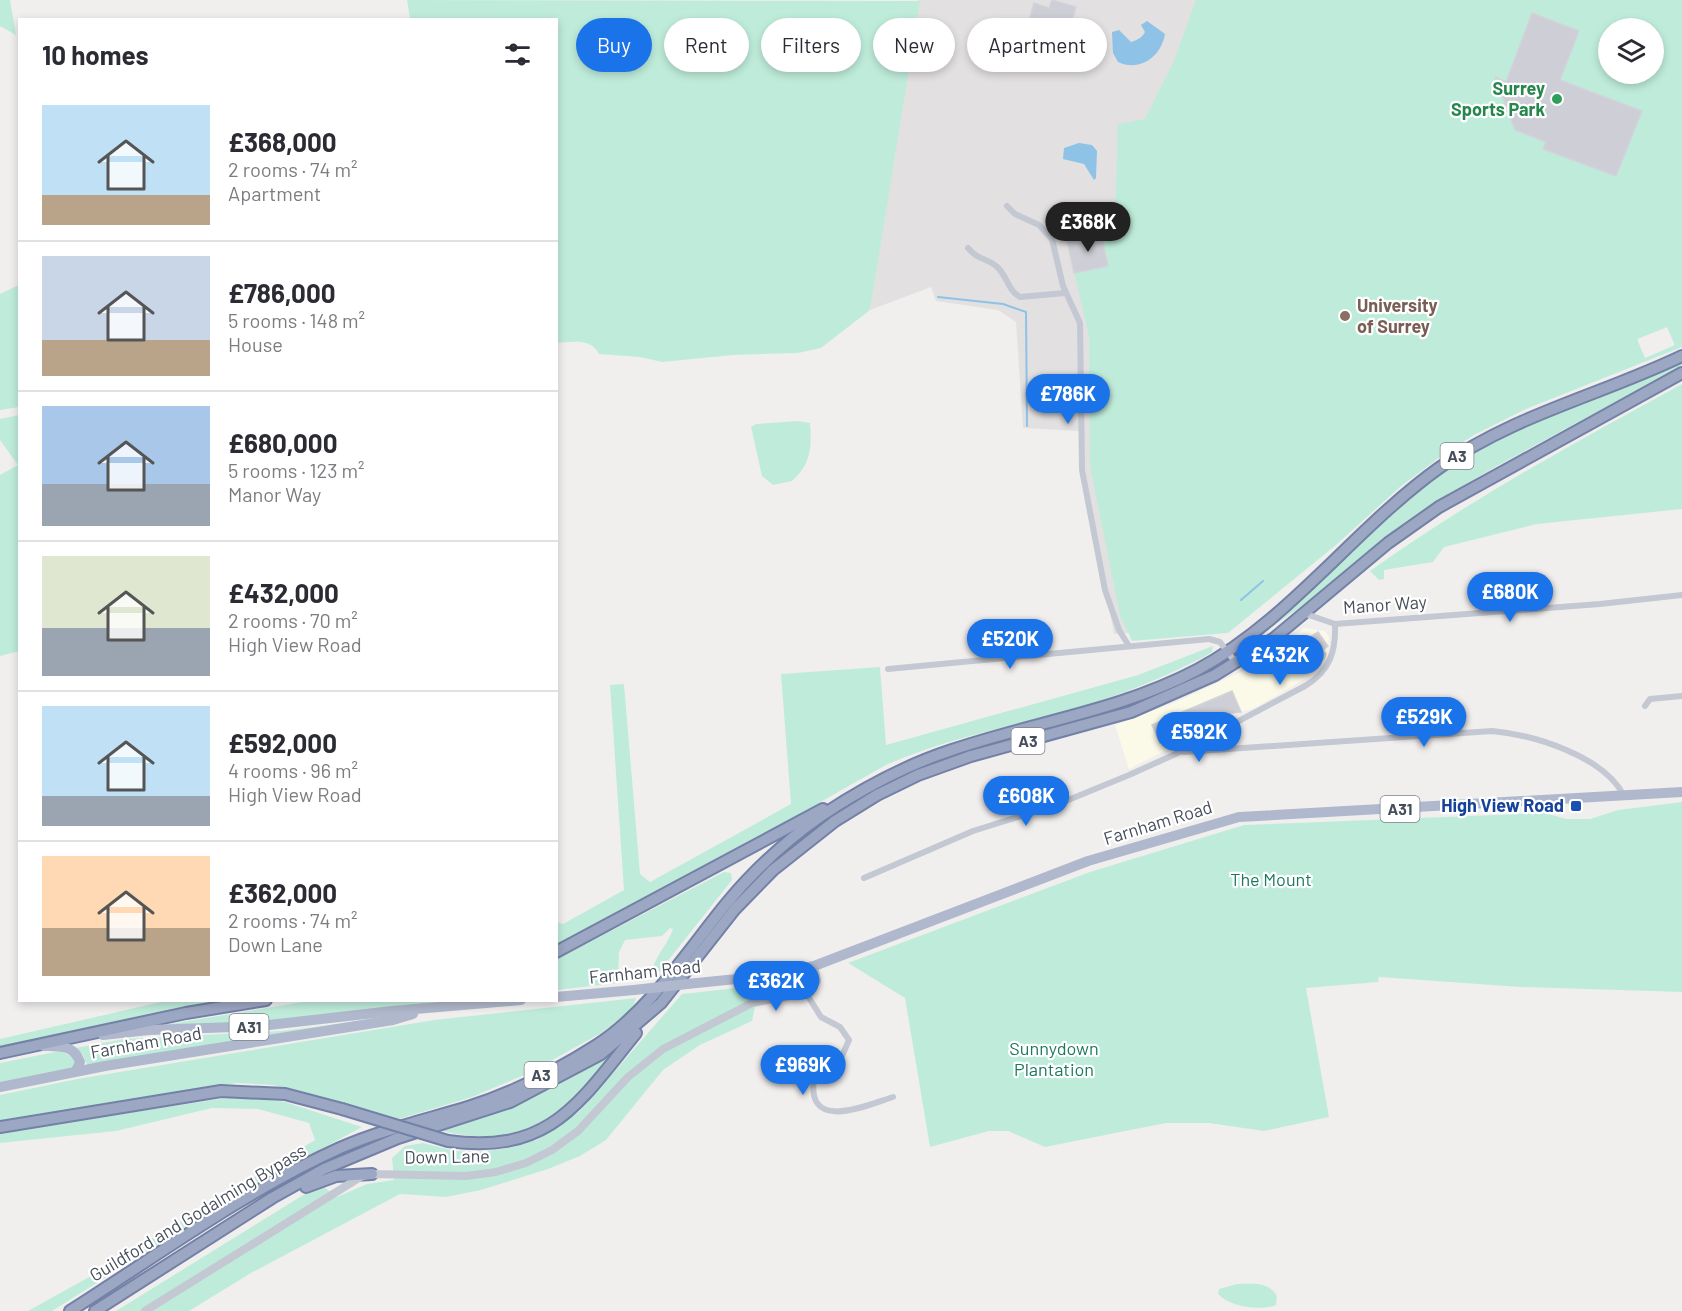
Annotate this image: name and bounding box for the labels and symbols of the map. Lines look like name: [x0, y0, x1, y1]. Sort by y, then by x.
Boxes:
place label: Surrey Sports Park: [1451, 77, 1545, 120]
marker: Surrey Sports Park: [1550, 92, 1564, 106]
pin: £368K: [1046, 202, 1130, 253]
place label: University of Surrey: [1357, 294, 1438, 337]
marker: University of Surrey: [1338, 309, 1352, 323]
pin: £786K: [1026, 374, 1110, 425]
road number: A3: [1440, 443, 1474, 469]
pin: £680K: [1468, 572, 1552, 623]
street label: Manor Way: [1342, 590, 1428, 618]
pin: £520K: [968, 619, 1052, 670]
pin: £432K: [1238, 635, 1322, 686]
pin: £529K: [1382, 697, 1466, 748]
pin: £592K: [1157, 712, 1241, 763]
road number: A3: [1012, 728, 1044, 754]
pin: £608K: [984, 776, 1068, 827]
place label: High View Road: [1441, 794, 1564, 816]
street label: Farnham Road: [1101, 795, 1215, 849]
road number: A31: [1380, 796, 1420, 822]
marker: High View Road: [1569, 799, 1583, 813]
park label: The Mount: [1230, 868, 1312, 890]
street label: Farnham Road: [588, 954, 702, 988]
pin: £362K: [734, 961, 818, 1012]
road number: A31: [230, 1014, 268, 1040]
street label: Farnham Road: [89, 1021, 203, 1063]
park label: Sunnydown Plantation: [1009, 1037, 1099, 1080]
pin: £969K: [761, 1045, 845, 1096]
road number: A3: [524, 1062, 558, 1088]
street label: Guildford and Godalming Bypass: [85, 1139, 310, 1286]
street label: Down Lane: [404, 1144, 490, 1168]

